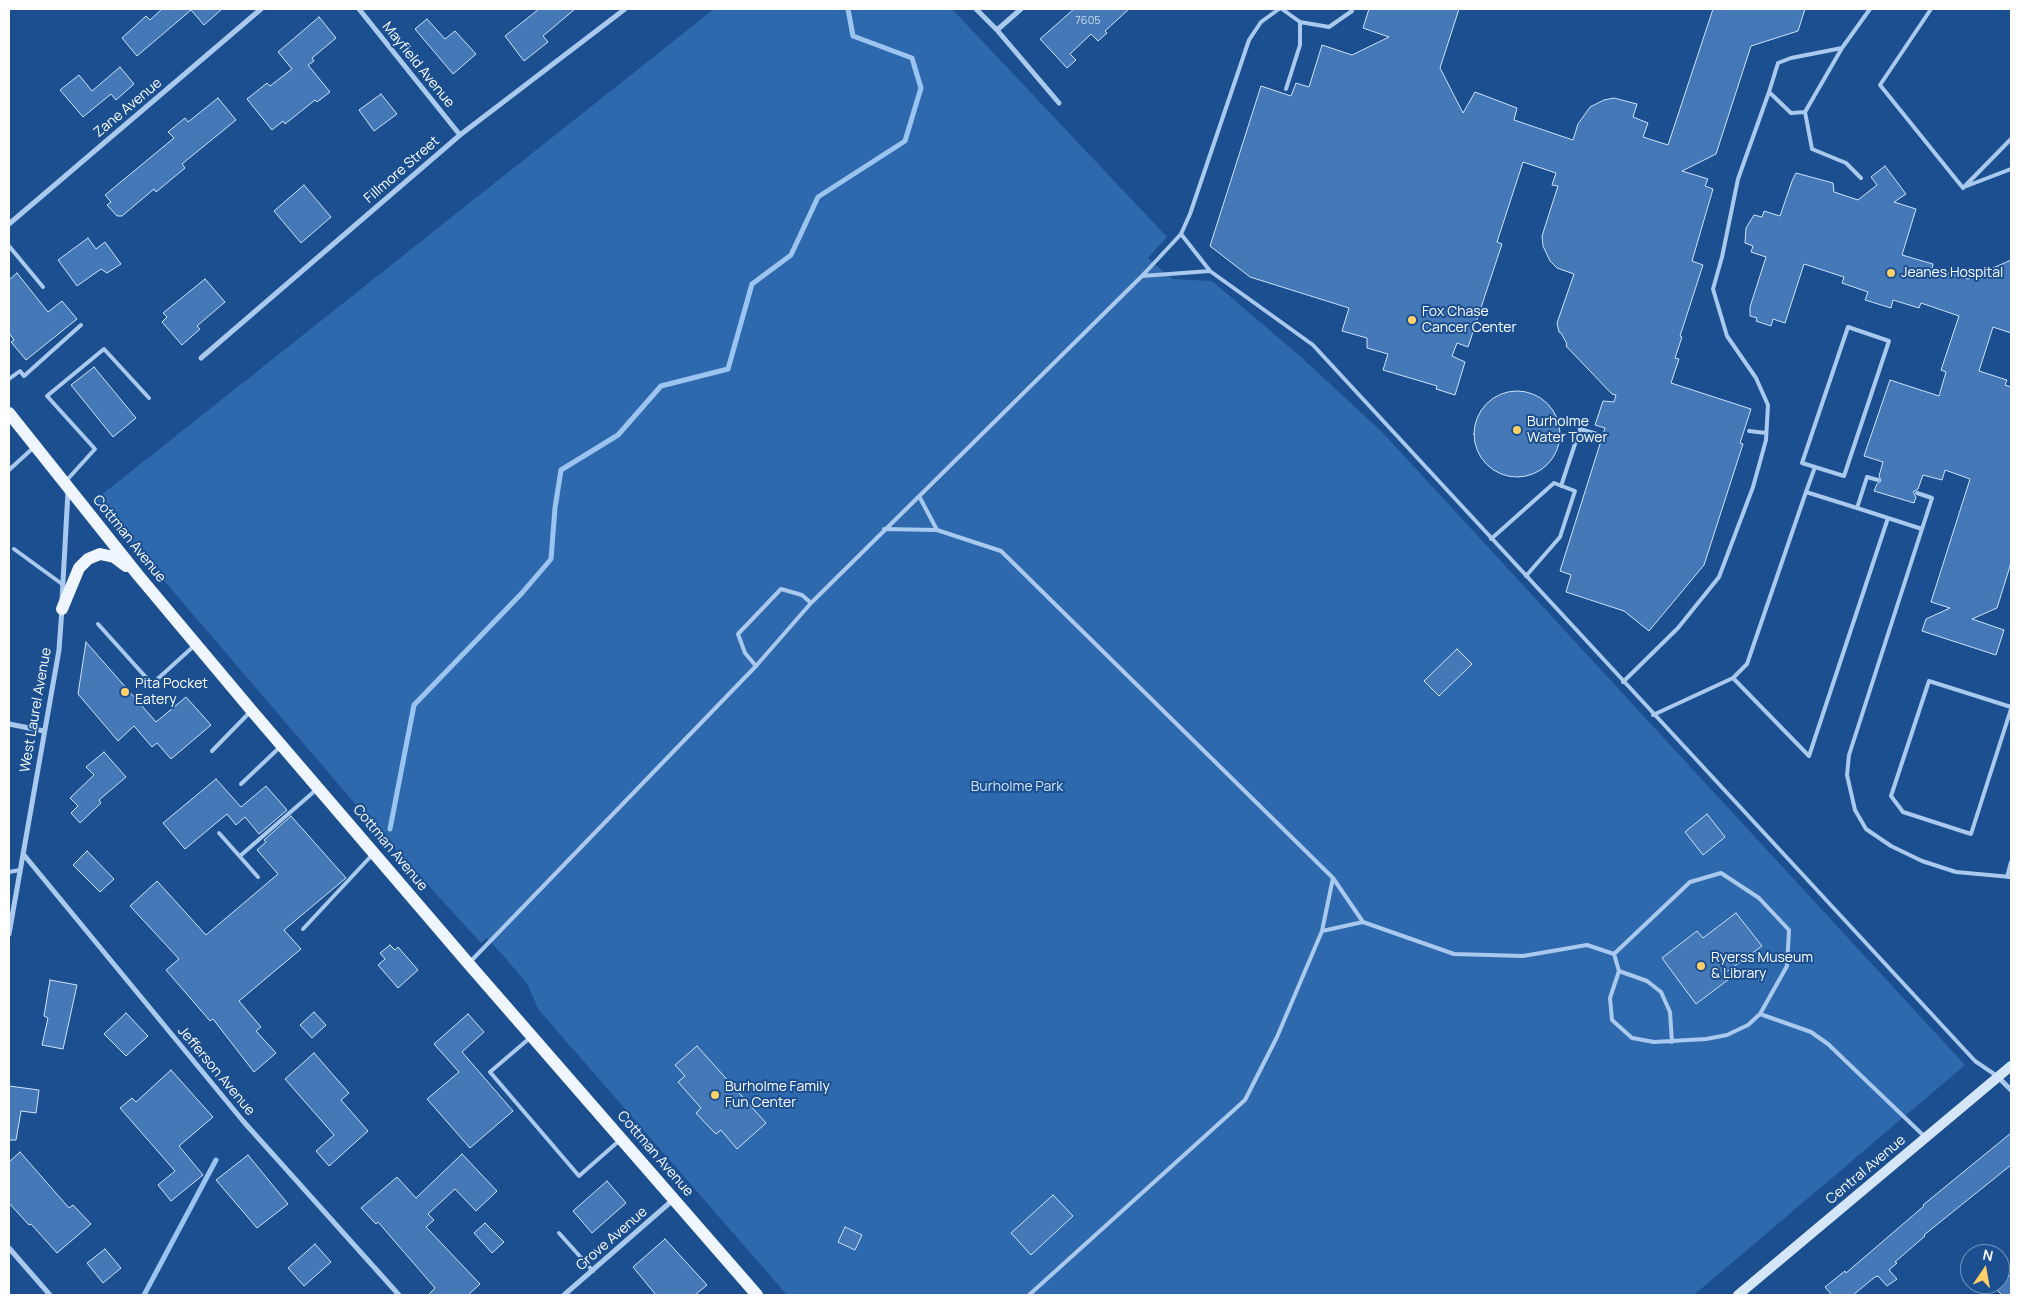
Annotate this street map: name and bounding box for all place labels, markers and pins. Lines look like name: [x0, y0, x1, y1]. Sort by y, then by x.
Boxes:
place label: Jeanes Hospital: [1901, 265, 2003, 281]
marker: Jeanes Hospital: [1885, 267, 1897, 279]
place label: Fox Chase Cancer Center: [1422, 304, 1516, 336]
marker: Fox Chase Cancer Center: [1406, 314, 1418, 326]
place label: Burholme Water Tower: [1527, 414, 1608, 447]
marker: Burholme Water Tower: [1511, 424, 1523, 436]
place label: Pita Pocket Eatery: [135, 676, 208, 709]
marker: Pita Pocket Eatery: [119, 686, 131, 698]
place label: Ryerss Museum & Library: [1711, 950, 1813, 982]
marker: Ryerss Museum & Library: [1695, 960, 1707, 972]
place label: Burholme Family Fun Center: [725, 1079, 830, 1112]
marker: Burholme Family Fun Center: [709, 1089, 721, 1101]

